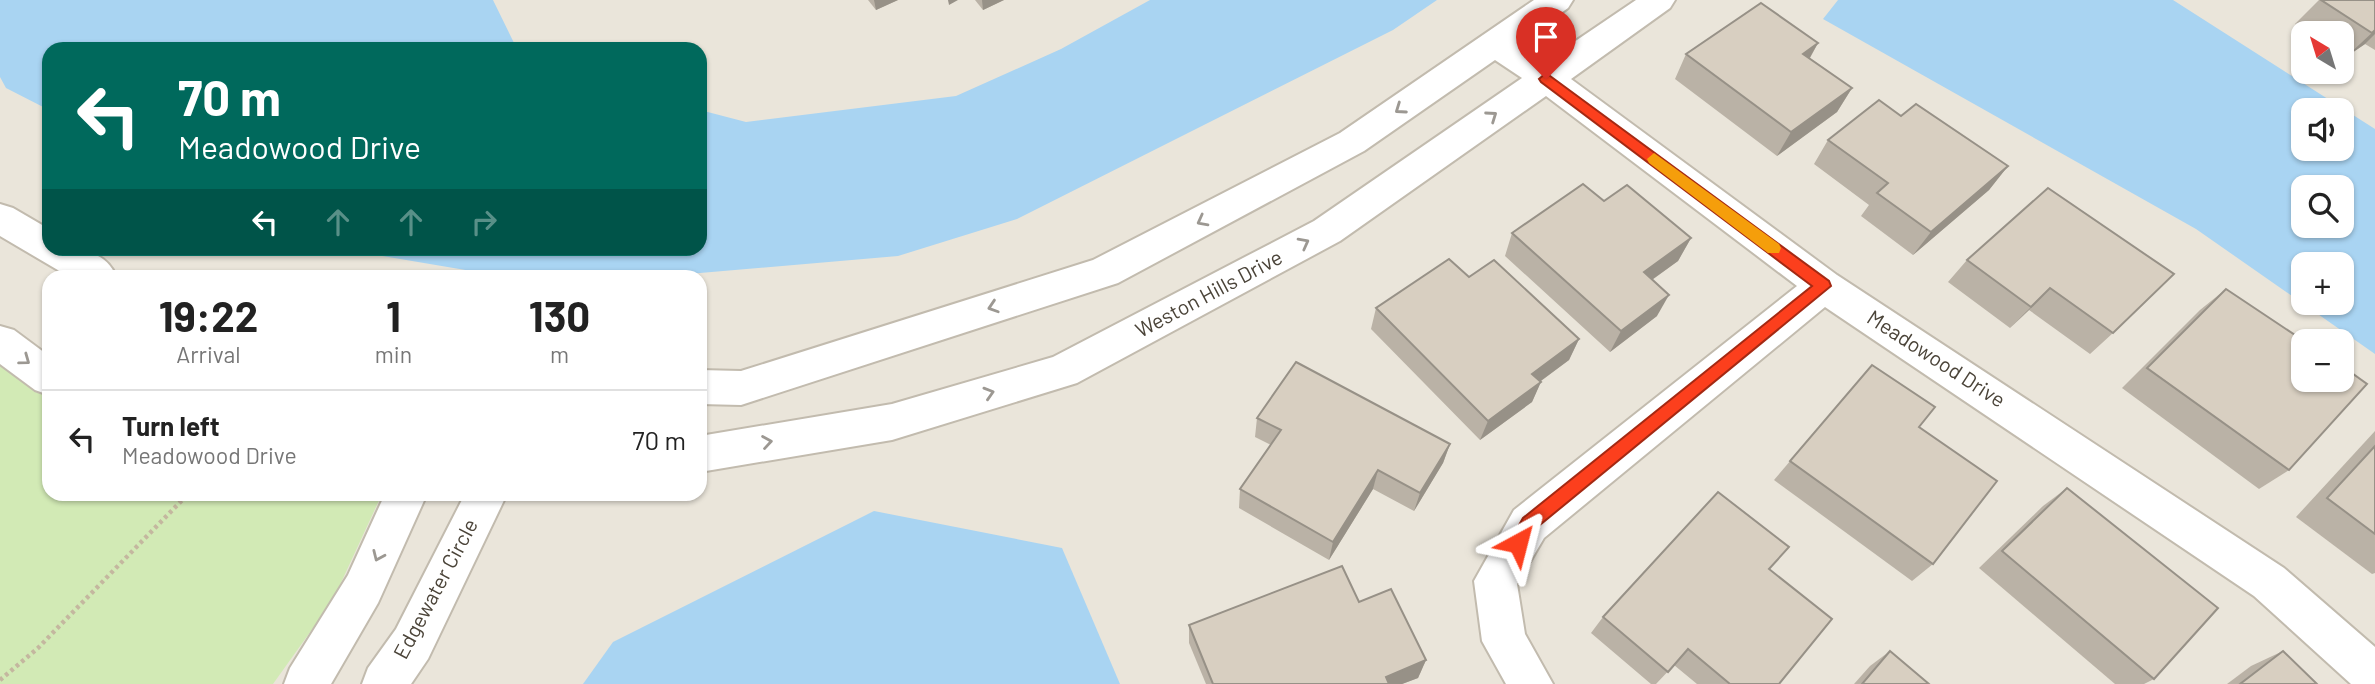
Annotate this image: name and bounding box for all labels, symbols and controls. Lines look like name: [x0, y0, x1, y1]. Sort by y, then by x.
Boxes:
pin: [1516, 7, 1576, 79]
icon: arrive: [1527, 18, 1565, 56]
north arrow: [2291, 21, 2354, 84]
map controls: [2291, 21, 2354, 392]
text: 70 m: [178, 67, 281, 126]
icon: left: [63, 70, 154, 161]
button: sound: [2291, 98, 2354, 161]
one-way arrow: [1395, 101, 1408, 113]
one-way arrow: [1485, 111, 1498, 124]
text: Meadowood Drive: [178, 127, 421, 165]
button: search: [2291, 175, 2354, 238]
icon: left: [246, 203, 284, 241]
icon: ahead: [319, 203, 357, 241]
icon: ahead: [392, 203, 430, 241]
icon: right: [465, 203, 503, 241]
one-way arrow: [1197, 212, 1209, 226]
one-way arrow: [1297, 238, 1309, 252]
street label: Weston Hills Drive: [1131, 243, 1286, 342]
button: +: [2291, 252, 2354, 315]
text: 19:22: [159, 290, 258, 340]
text: 1: [386, 290, 401, 340]
text: 130: [529, 290, 590, 340]
one-way arrow: [987, 299, 999, 314]
street label: Meadowood Drive: [1863, 304, 2010, 412]
button: −: [2291, 329, 2354, 392]
text: Arrival: [176, 340, 241, 368]
text: min: [375, 340, 412, 368]
text: m: [550, 340, 569, 368]
one-way arrow: [17, 352, 29, 364]
one-way arrow: [983, 386, 995, 401]
text: Turn left: [122, 410, 220, 441]
icon: left: [63, 420, 101, 458]
text: 70 m: [632, 424, 686, 455]
one-way arrow: [761, 435, 773, 450]
text: Meadowood Drive: [122, 441, 297, 469]
position arrow: [1481, 506, 1555, 580]
street label: Edgewater Circle: [387, 514, 482, 663]
one-way arrow: [372, 548, 386, 561]

